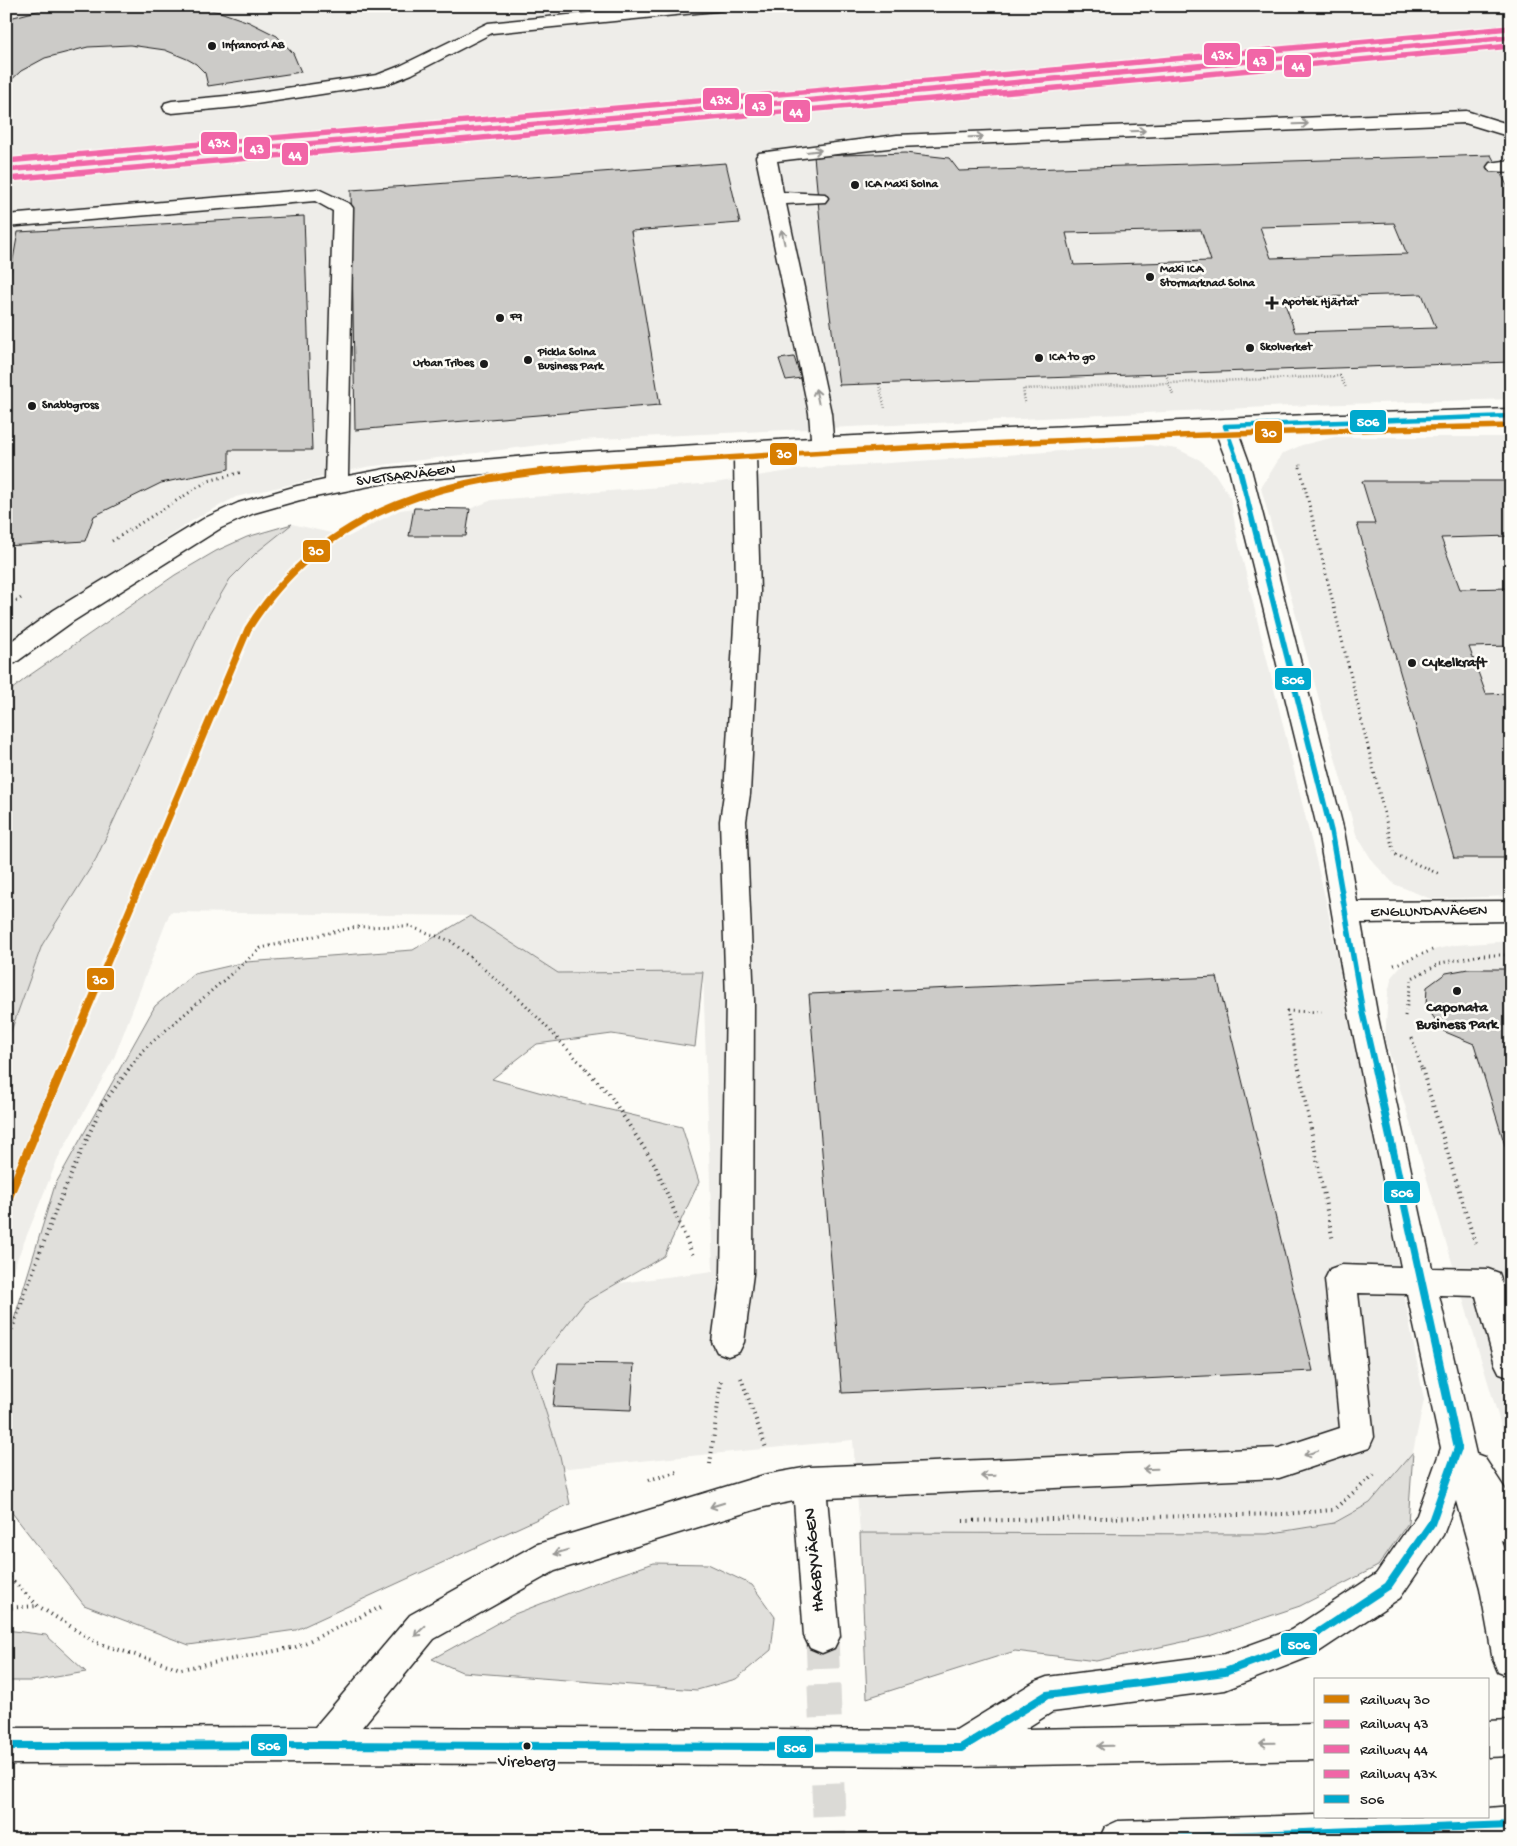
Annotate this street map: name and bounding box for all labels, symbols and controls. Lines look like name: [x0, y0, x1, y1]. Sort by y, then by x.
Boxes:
place label: Infranord AB: [222, 39, 285, 53]
marker: Infranord AB: [206, 40, 218, 52]
line badge: 43X: [1203, 42, 1241, 66]
text: 43X: [1210, 48, 1234, 65]
line badge: 43: [1246, 48, 1275, 72]
text: 43: [1252, 54, 1267, 71]
line badge: 44: [1283, 54, 1312, 78]
text: 44: [1290, 59, 1305, 76]
line badge: 43X: [702, 87, 740, 111]
text: 43X: [709, 93, 733, 110]
line badge: 43: [744, 93, 773, 117]
text: 43: [751, 99, 766, 116]
line badge: 44: [782, 99, 811, 123]
text: 44: [788, 105, 803, 122]
one-way arrow: [1292, 119, 1308, 128]
one-way arrow: [1130, 126, 1146, 135]
line badge: 43X: [200, 131, 238, 155]
one-way arrow: [968, 133, 984, 142]
text: 43X: [207, 136, 231, 153]
line badge: 43: [243, 136, 271, 160]
text: 43: [249, 142, 264, 159]
line badge: 44: [281, 142, 309, 166]
one-way arrow: [806, 146, 822, 156]
text: 44: [287, 148, 302, 165]
place label: ICA Maxi Solna: [865, 178, 939, 192]
marker: ICA Maxi Solna: [849, 179, 861, 191]
one-way arrow: [778, 230, 787, 246]
place label: Maxi ICA Stormarknad Solna: [1160, 263, 1256, 291]
marker: Maxi ICA Stormarknad Solna: [1144, 271, 1156, 283]
place label: Apotek Hjärtat: [1281, 296, 1359, 310]
marker: Apotek Hjärtat: [1266, 297, 1278, 309]
place label: F9: [509, 311, 523, 325]
marker: F9: [494, 312, 506, 324]
place label: Skolverket: [1260, 341, 1313, 355]
marker: Skolverket: [1244, 342, 1256, 354]
place label: Pickla Solna Business Park: [537, 346, 605, 374]
place label: ICA to go: [1049, 351, 1096, 365]
marker: ICA to go: [1033, 352, 1045, 364]
marker: Pickla Solna Business Park: [522, 354, 534, 366]
place label: Urban Tribes: [413, 357, 475, 371]
marker: Urban Tribes: [478, 358, 490, 370]
one-way arrow: [811, 388, 821, 404]
place label: Snabbgross: [42, 399, 99, 413]
marker: Snabbgross: [26, 400, 38, 412]
line badge: 506: [1349, 409, 1387, 433]
text: 506: [1357, 415, 1380, 432]
line badge: 30: [1254, 420, 1283, 444]
text: 30: [1260, 426, 1277, 443]
line badge: 30: [769, 442, 798, 466]
text: 30: [775, 447, 792, 464]
street label: SVETSARVÄGEN: [355, 461, 457, 491]
line badge: 30: [302, 539, 331, 563]
text: 30: [307, 544, 324, 561]
place label: Cykelkraft: [1421, 654, 1488, 672]
marker: Cykelkraft: [1406, 657, 1418, 669]
line badge: 506: [1274, 667, 1312, 691]
text: 506: [1282, 673, 1305, 690]
street label: ENGLUNDAVÄGEN: [1370, 902, 1488, 922]
line badge: 30: [86, 967, 115, 991]
text: 30: [91, 973, 108, 990]
marker: Caponata Business Park: [1451, 985, 1463, 997]
place label: Caponata Business Park: [1415, 999, 1500, 1034]
line badge: 506: [1383, 1180, 1421, 1204]
text: 506: [1391, 1186, 1414, 1203]
one-way arrow: [1303, 1448, 1319, 1458]
one-way arrow: [1143, 1464, 1159, 1473]
one-way arrow: [980, 1471, 996, 1480]
one-way arrow: [709, 1501, 725, 1511]
street label: HAGBYVÄGEN: [800, 1507, 830, 1613]
one-way arrow: [554, 1548, 570, 1558]
one-way arrow: [414, 1625, 426, 1637]
line badge: 506: [1280, 1632, 1318, 1656]
text: 506: [1288, 1638, 1311, 1655]
legend: [1314, 1678, 1490, 1818]
text: Railway 30: [1360, 1692, 1430, 1710]
text: Railway 43: [1360, 1716, 1429, 1734]
line badge: 506: [250, 1733, 288, 1757]
line badge: 506: [776, 1735, 814, 1759]
one-way arrow: [1259, 1738, 1276, 1748]
text: 506: [258, 1739, 281, 1756]
marker: Vireberg: [522, 1741, 532, 1751]
text: 506: [784, 1741, 807, 1758]
one-way arrow: [1097, 1741, 1113, 1751]
text: Railway 44: [1360, 1742, 1428, 1760]
place label: Vireberg: [497, 1754, 556, 1773]
text: Railway 43X: [1360, 1766, 1438, 1784]
text: 506: [1360, 1792, 1384, 1810]

